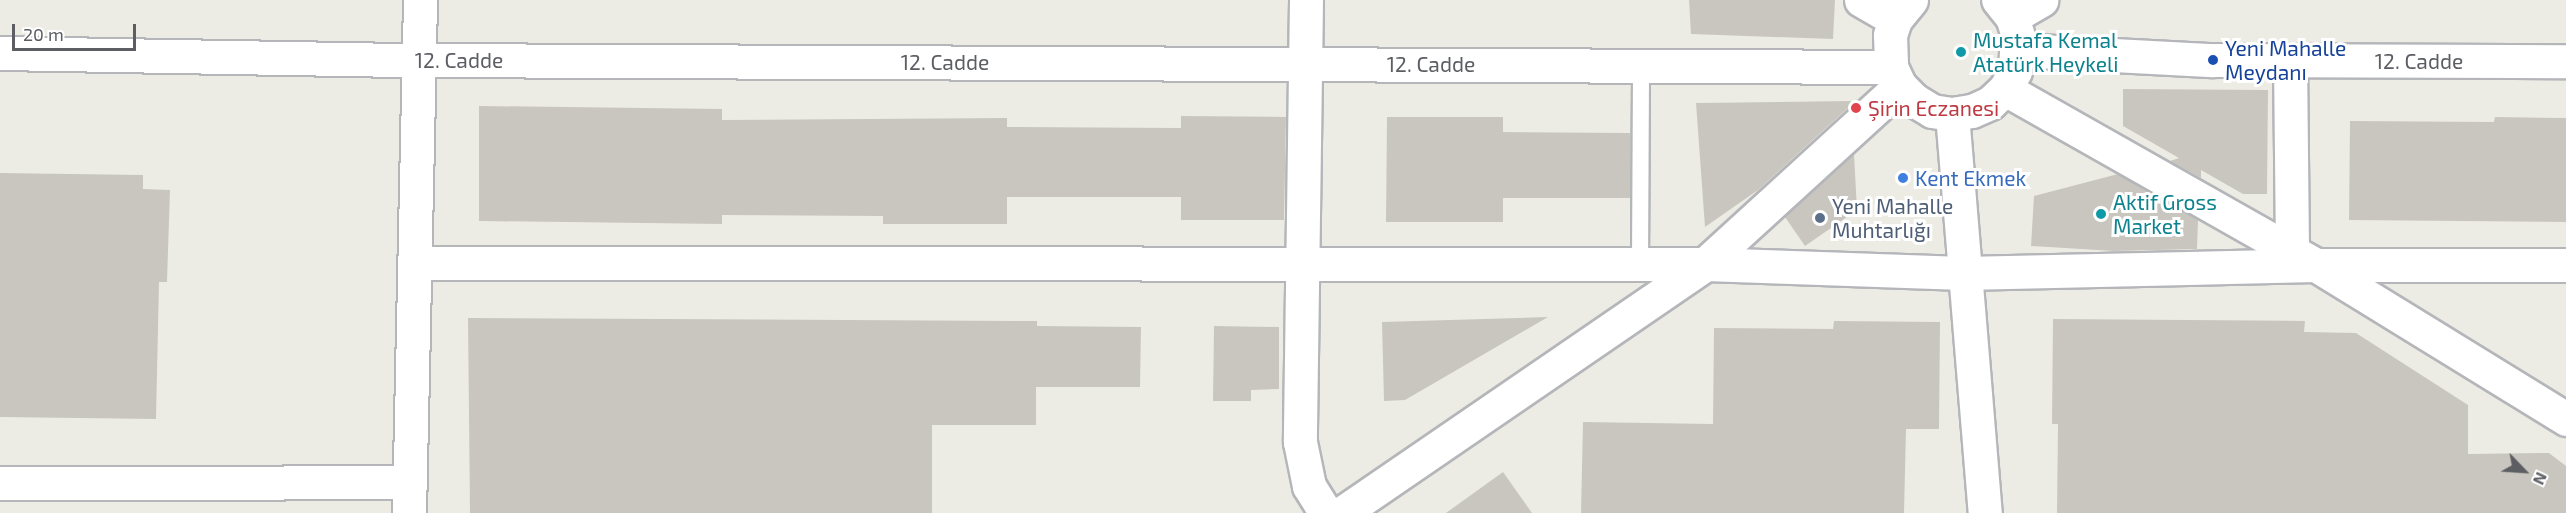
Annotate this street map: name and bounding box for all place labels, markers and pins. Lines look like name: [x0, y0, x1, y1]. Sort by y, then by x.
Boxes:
place label: Mustafa Kemal Atatürk Heykeli: [1973, 27, 2119, 77]
place label: Yeni Mahalle Meydanı: [2225, 35, 2346, 85]
marker: Mustafa Kemal Atatürk Heykeli: [1954, 45, 1968, 59]
marker: Yeni Mahalle Meydanı: [2206, 53, 2220, 67]
place label: Şirin Eczanesi: [1868, 95, 1999, 121]
marker: Şirin Eczanesi: [1849, 101, 1863, 115]
place label: Kent Ekmek: [1915, 165, 2026, 191]
marker: Kent Ekmek: [1896, 171, 1910, 185]
place label: Aktif Gross Market: [2113, 189, 2217, 239]
place label: Yeni Mahalle Muhtarlığı: [1832, 193, 1953, 243]
marker: Aktif Gross Market: [2094, 207, 2108, 221]
marker: Yeni Mahalle Muhtarlığı: [1813, 211, 1827, 225]

